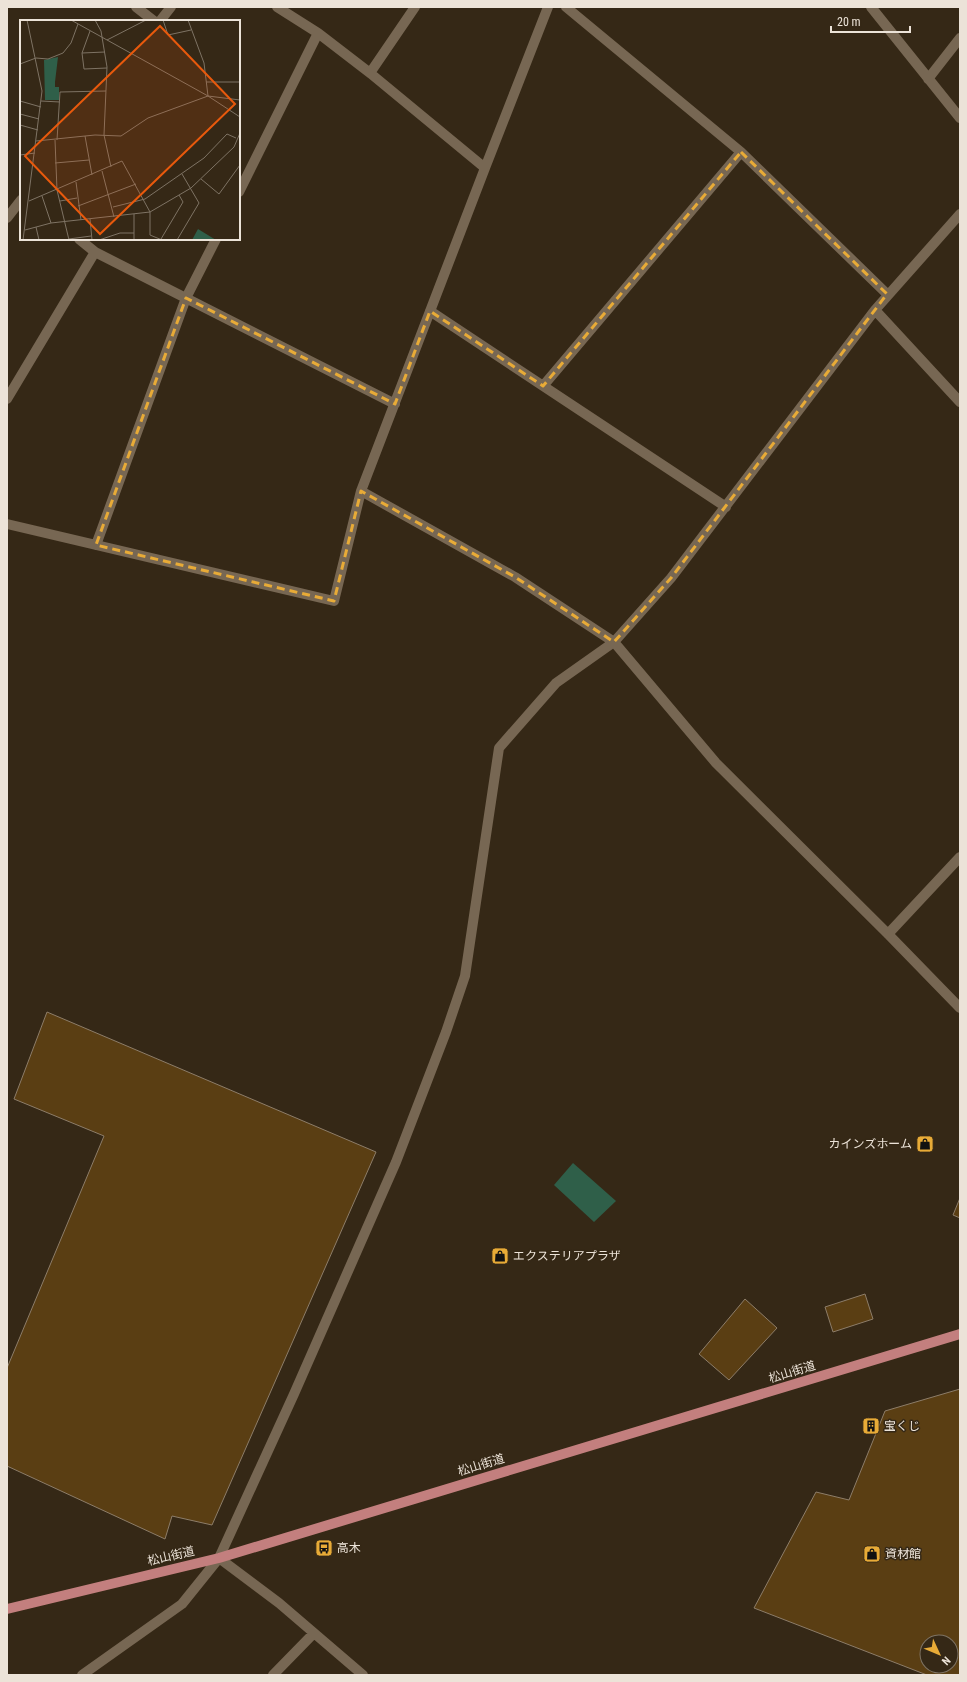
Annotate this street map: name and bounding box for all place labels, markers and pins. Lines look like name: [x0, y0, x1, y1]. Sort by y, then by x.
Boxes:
shop icon: カインズホーム: [915, 1134, 935, 1154]
place label: カインズホーム: [829, 1137, 912, 1151]
shop icon: エクステリアプラザ: [490, 1246, 510, 1266]
place label: エクステリアプラザ: [513, 1249, 621, 1263]
building icon: 宝くじ: [861, 1416, 881, 1436]
place label: 宝くじ: [884, 1419, 920, 1433]
bus stop icon: 高木: [314, 1538, 334, 1558]
place label: 高木: [337, 1541, 361, 1555]
shop icon: 資材館: [862, 1544, 882, 1564]
place label: 資材館: [885, 1547, 921, 1561]

